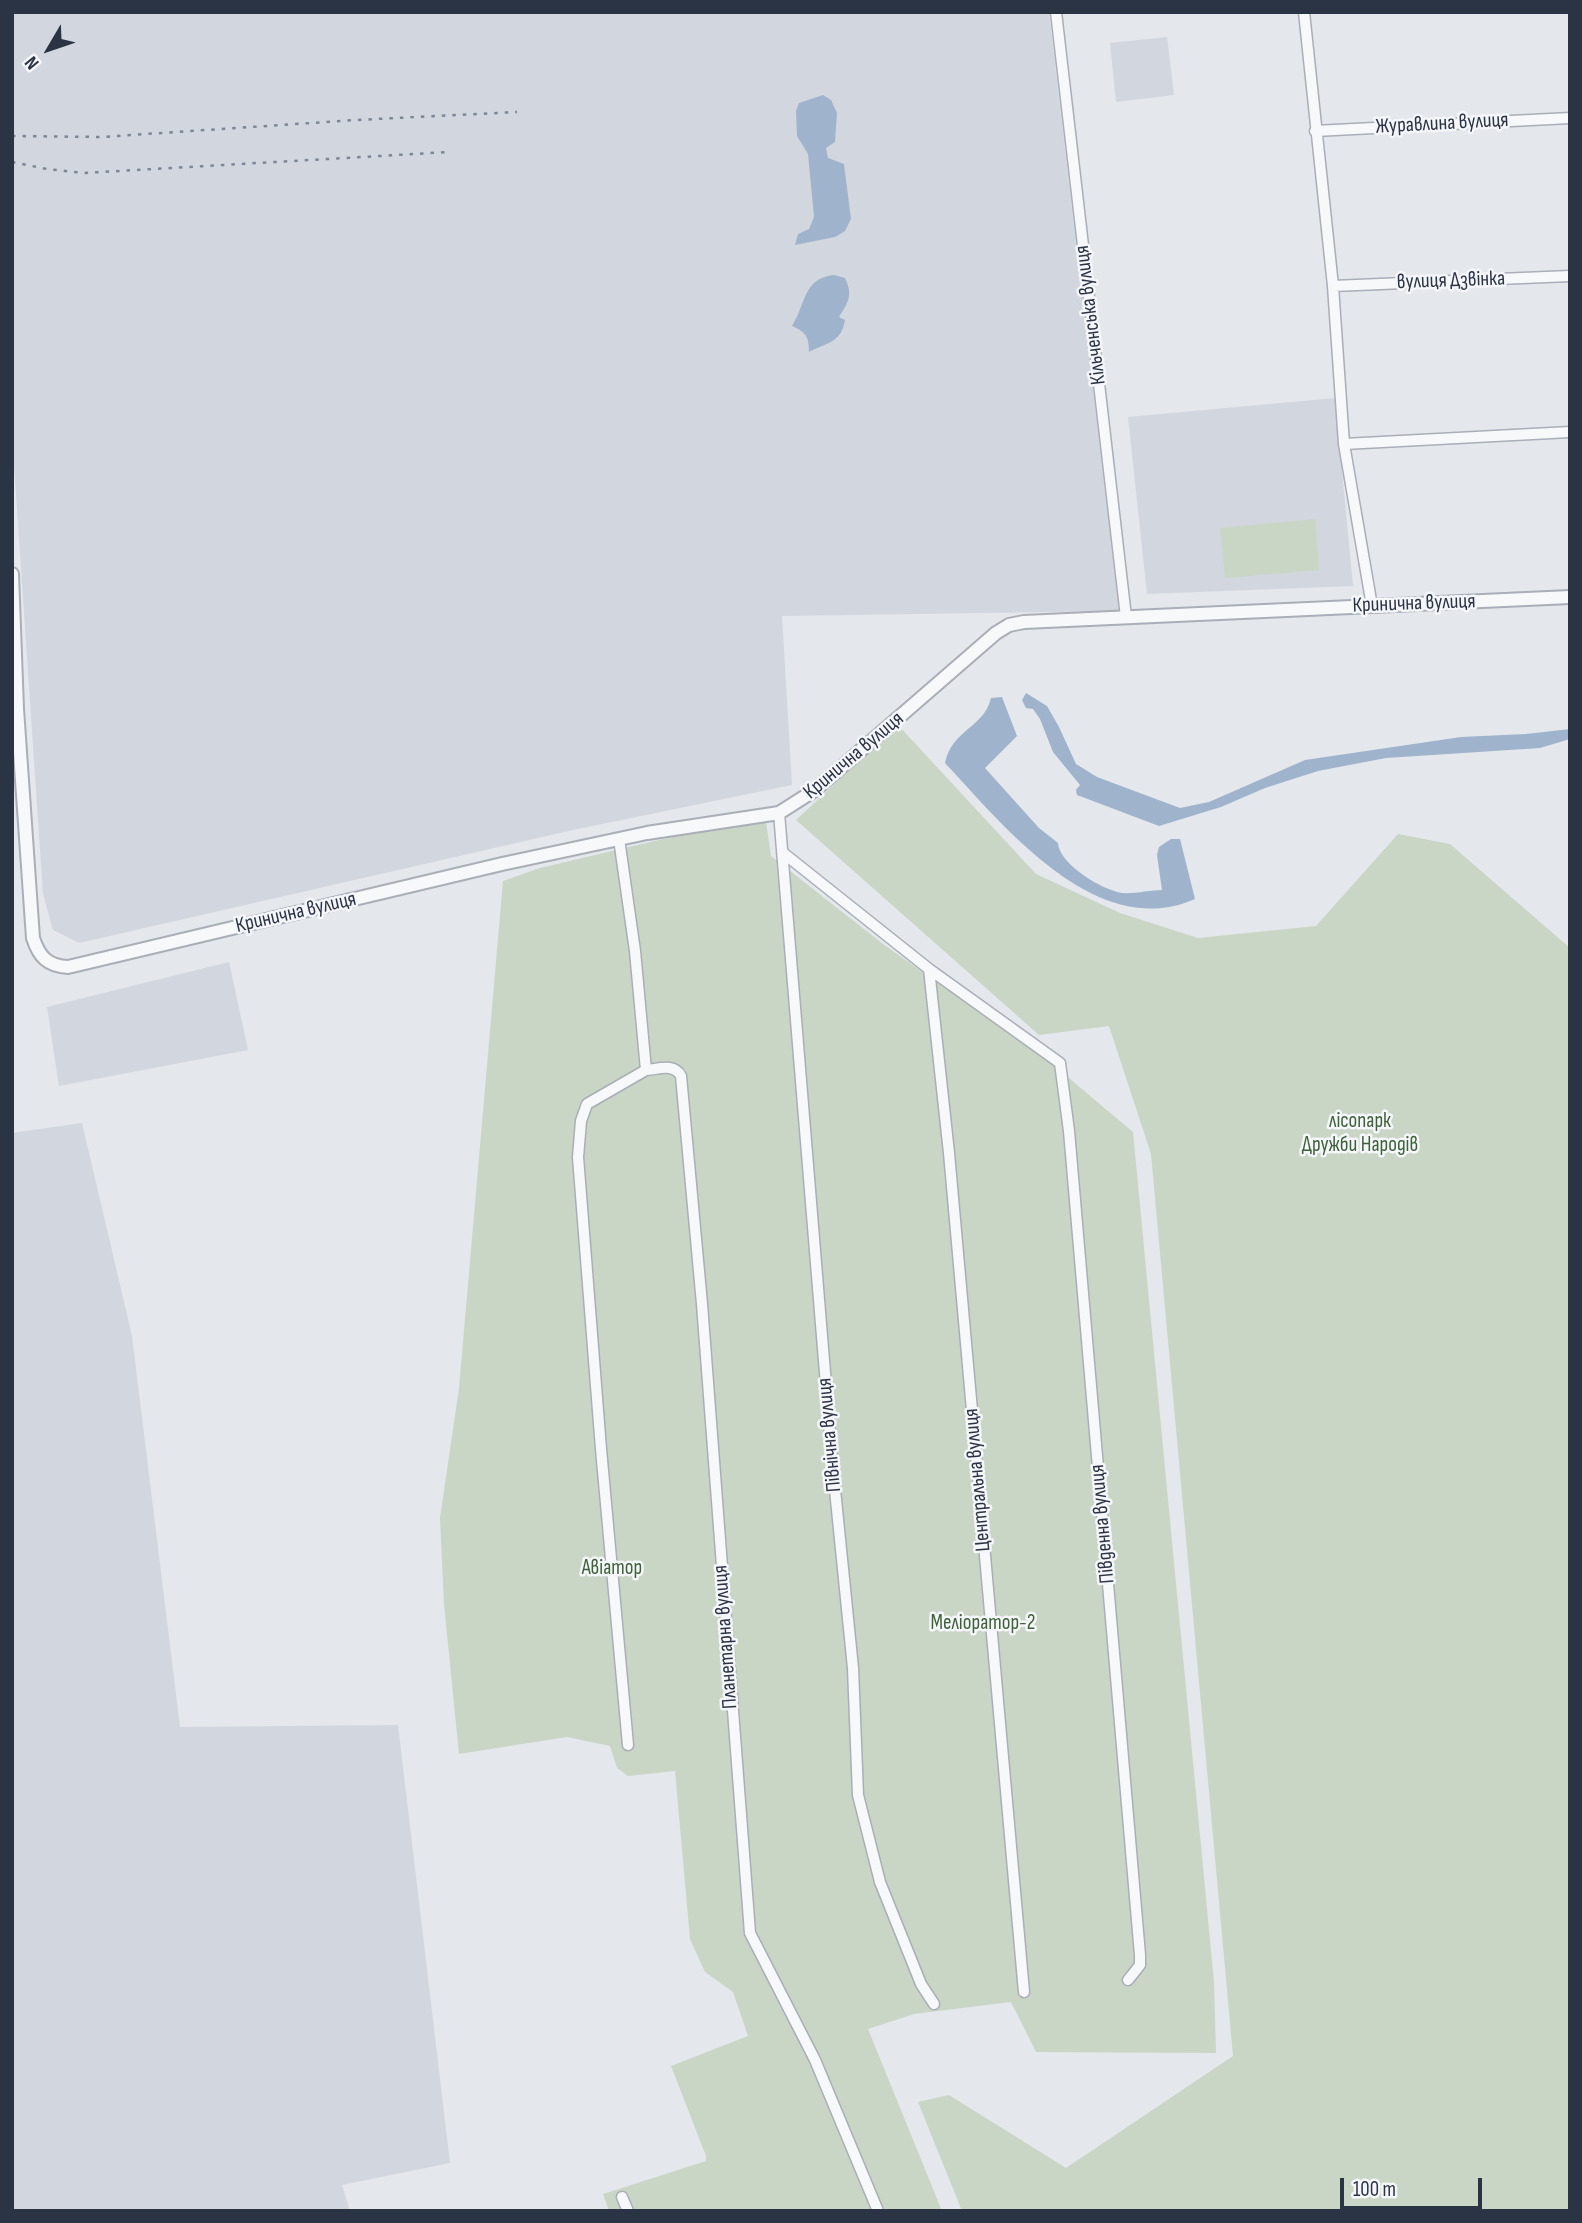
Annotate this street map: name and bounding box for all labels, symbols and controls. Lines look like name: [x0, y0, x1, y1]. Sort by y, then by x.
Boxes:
north arrow: [14, 14, 84, 84]
text: N: [20, 51, 44, 74]
street label: Журавлина вулиця: [1375, 108, 1509, 140]
street label: Кільченська вулиця: [1070, 244, 1112, 386]
street label: вулиця Дзвінка: [1396, 267, 1506, 295]
street label: Кринична вулиця: [1352, 589, 1476, 619]
street label: Кринична вулиця: [799, 707, 909, 805]
street label: Кринична вулиця: [233, 887, 359, 939]
park label: лісопарк Дружби Народів: [1302, 1109, 1418, 1159]
street label: Північна вулиця: [812, 1377, 848, 1493]
street label: Центральна вулиця: [959, 1407, 997, 1553]
street label: Південна вулиця: [1085, 1463, 1121, 1585]
park label: Авіатор: [582, 1556, 642, 1582]
street label: Планетарна вулиця: [708, 1564, 744, 1710]
park label: Меліоратор-2: [931, 1611, 1035, 1637]
scale bar: [1344, 2164, 1486, 2208]
text: 100 m: [1353, 2177, 1396, 2202]

